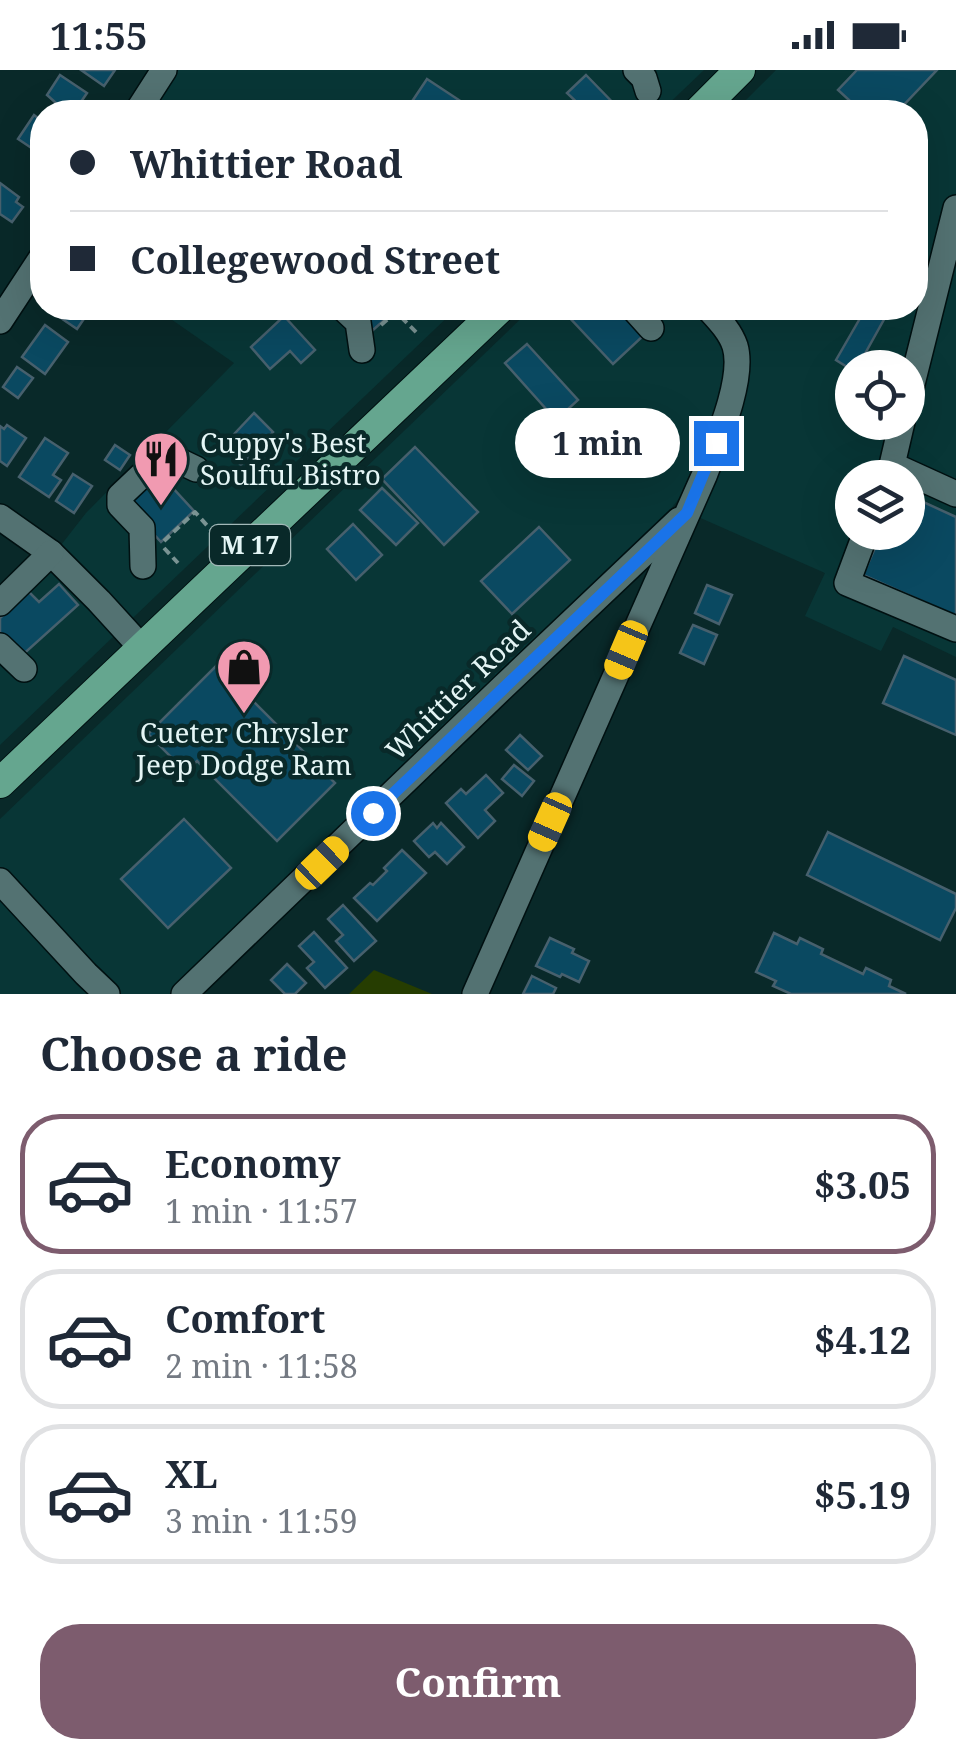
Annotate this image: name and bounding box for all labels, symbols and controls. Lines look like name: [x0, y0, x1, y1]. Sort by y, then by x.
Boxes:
text: 11:55: [50, 9, 147, 61]
text: Whittier Road: [130, 137, 403, 189]
text: Collegewood Street: [130, 233, 500, 285]
map controls: [835, 350, 925, 550]
button: locate: [835, 350, 925, 440]
callout: 1 min: [516, 408, 681, 478]
text: 1 min: [552, 421, 643, 464]
route end: [694, 421, 739, 466]
place label: Cuppy's Best Soulful Bistro: [200, 423, 381, 493]
restaurant icon: Cuppy's Best Soulful Bistro: [131, 429, 191, 508]
button: layers: [835, 460, 925, 550]
road number: M 17: [210, 525, 290, 565]
street label: Whittier Road: [377, 610, 538, 768]
car: [600, 617, 652, 683]
shop icon: Cueter Chrysler Jeep Dodge Ram: [214, 637, 274, 716]
place label: Cueter Chrysler Jeep Dodge Ram: [135, 713, 352, 783]
car: [524, 788, 576, 856]
route start: [351, 791, 396, 836]
car: [290, 831, 354, 895]
text: Choose a ride: [40, 1023, 348, 1084]
text: Economy: [165, 1137, 341, 1189]
icon: car: [45, 1139, 135, 1229]
text: $3.05: [814, 1158, 911, 1210]
text: 1 min · 11:57: [165, 1189, 358, 1232]
text: Comfort: [165, 1292, 325, 1344]
icon: car: [45, 1294, 135, 1384]
text: $4.12: [814, 1313, 911, 1365]
text: 2 min · 11:58: [165, 1344, 358, 1387]
text: XL: [165, 1447, 218, 1499]
icon: car: [45, 1449, 135, 1539]
text: $5.19: [814, 1468, 911, 1520]
text: 3 min · 11:59: [165, 1499, 358, 1542]
button: Confirm: [40, 1624, 916, 1739]

